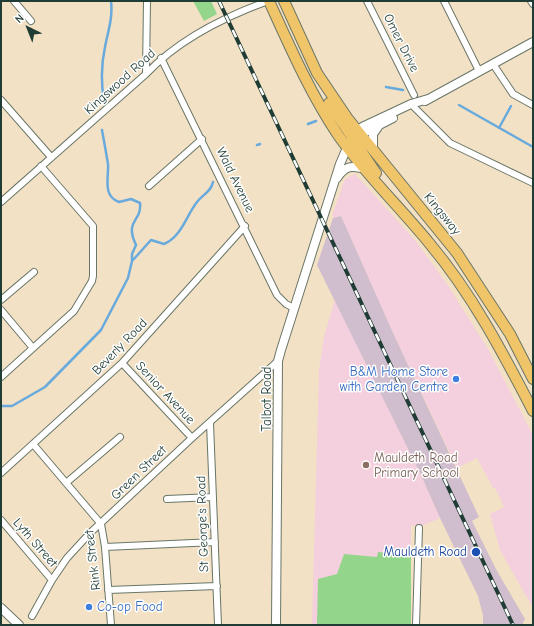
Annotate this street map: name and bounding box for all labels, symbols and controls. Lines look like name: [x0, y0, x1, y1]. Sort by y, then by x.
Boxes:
north arrow: [8, 8, 48, 48]
street label: Omer Drive: [380, 11, 422, 75]
text: N: [12, 12, 27, 26]
street label: Kingswood Road: [81, 46, 159, 118]
street label: Wald Avenue: [212, 145, 258, 215]
street label: Kingsway: [420, 190, 464, 238]
street label: Beverly Road: [89, 316, 151, 378]
street label: Senior Avenue: [132, 359, 198, 427]
place label: B&M Home Store with Garden Centre: [340, 364, 448, 395]
street label: Talbot Road: [259, 367, 275, 431]
marker: B&M Home Store with Garden Centre: [451, 374, 461, 384]
street label: Green Street: [108, 443, 170, 503]
place label: Mauldeth Road Primary School: [374, 450, 459, 481]
marker: Mauldeth Road Primary School: [361, 460, 371, 470]
street label: St George's Road: [194, 476, 212, 572]
street label: Lyth Street: [9, 515, 61, 571]
street label: Rink Street: [82, 529, 104, 591]
place label: Mauldeth Road: [383, 544, 467, 560]
marker: Mauldeth Road: [470, 546, 482, 558]
place label: Co-op Food: [97, 599, 163, 615]
marker: Co-op Food: [84, 602, 94, 612]

